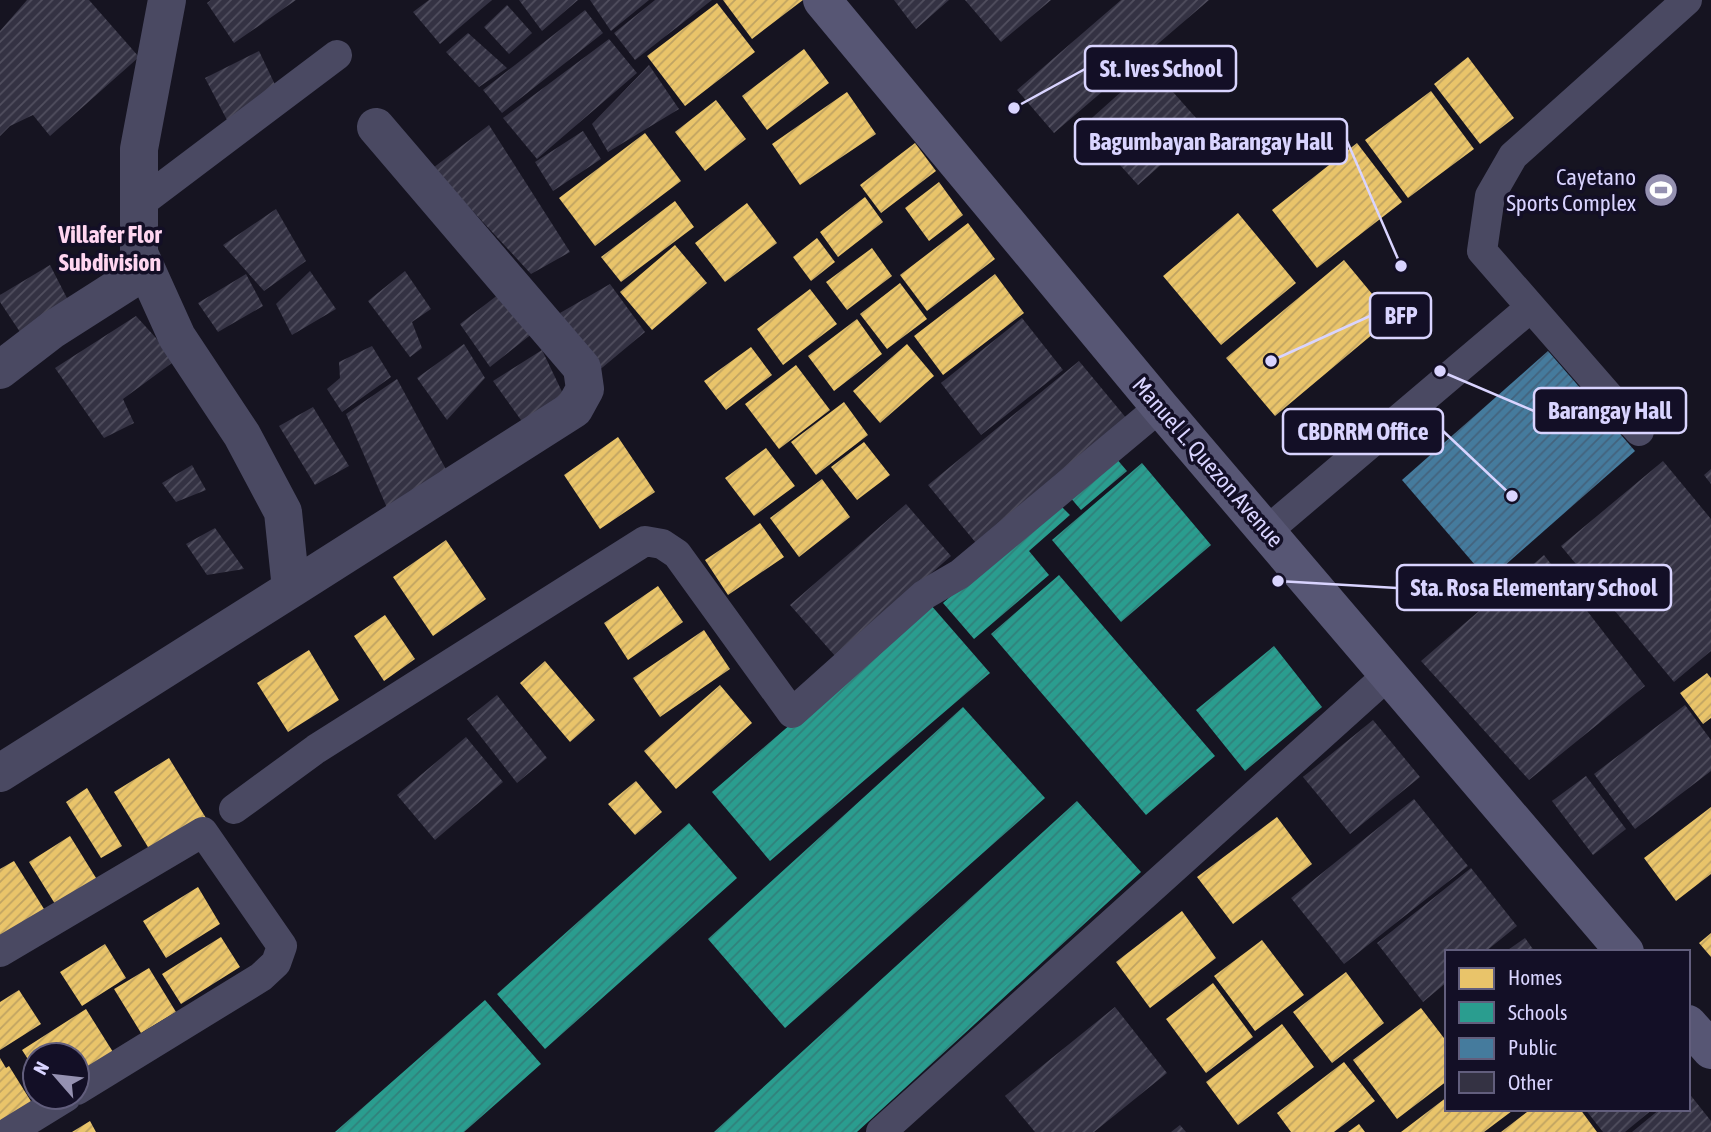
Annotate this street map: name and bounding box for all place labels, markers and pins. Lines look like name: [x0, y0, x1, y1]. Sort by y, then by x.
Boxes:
callout: St. Ives School: [1085, 46, 1236, 91]
callout: Bagumbayan Barangay Hall: [1075, 119, 1347, 164]
place label: Cayetano Sports Complex: [1506, 164, 1636, 216]
sports icon: Cayetano Sports Complex: [1642, 171, 1680, 209]
callout: BFP: [1370, 293, 1431, 338]
callout: Barangay Hall: [1534, 388, 1686, 433]
callout: CBDRRM Office: [1283, 409, 1443, 454]
callout: Sta. Rosa Elementary School: [1397, 565, 1671, 610]

